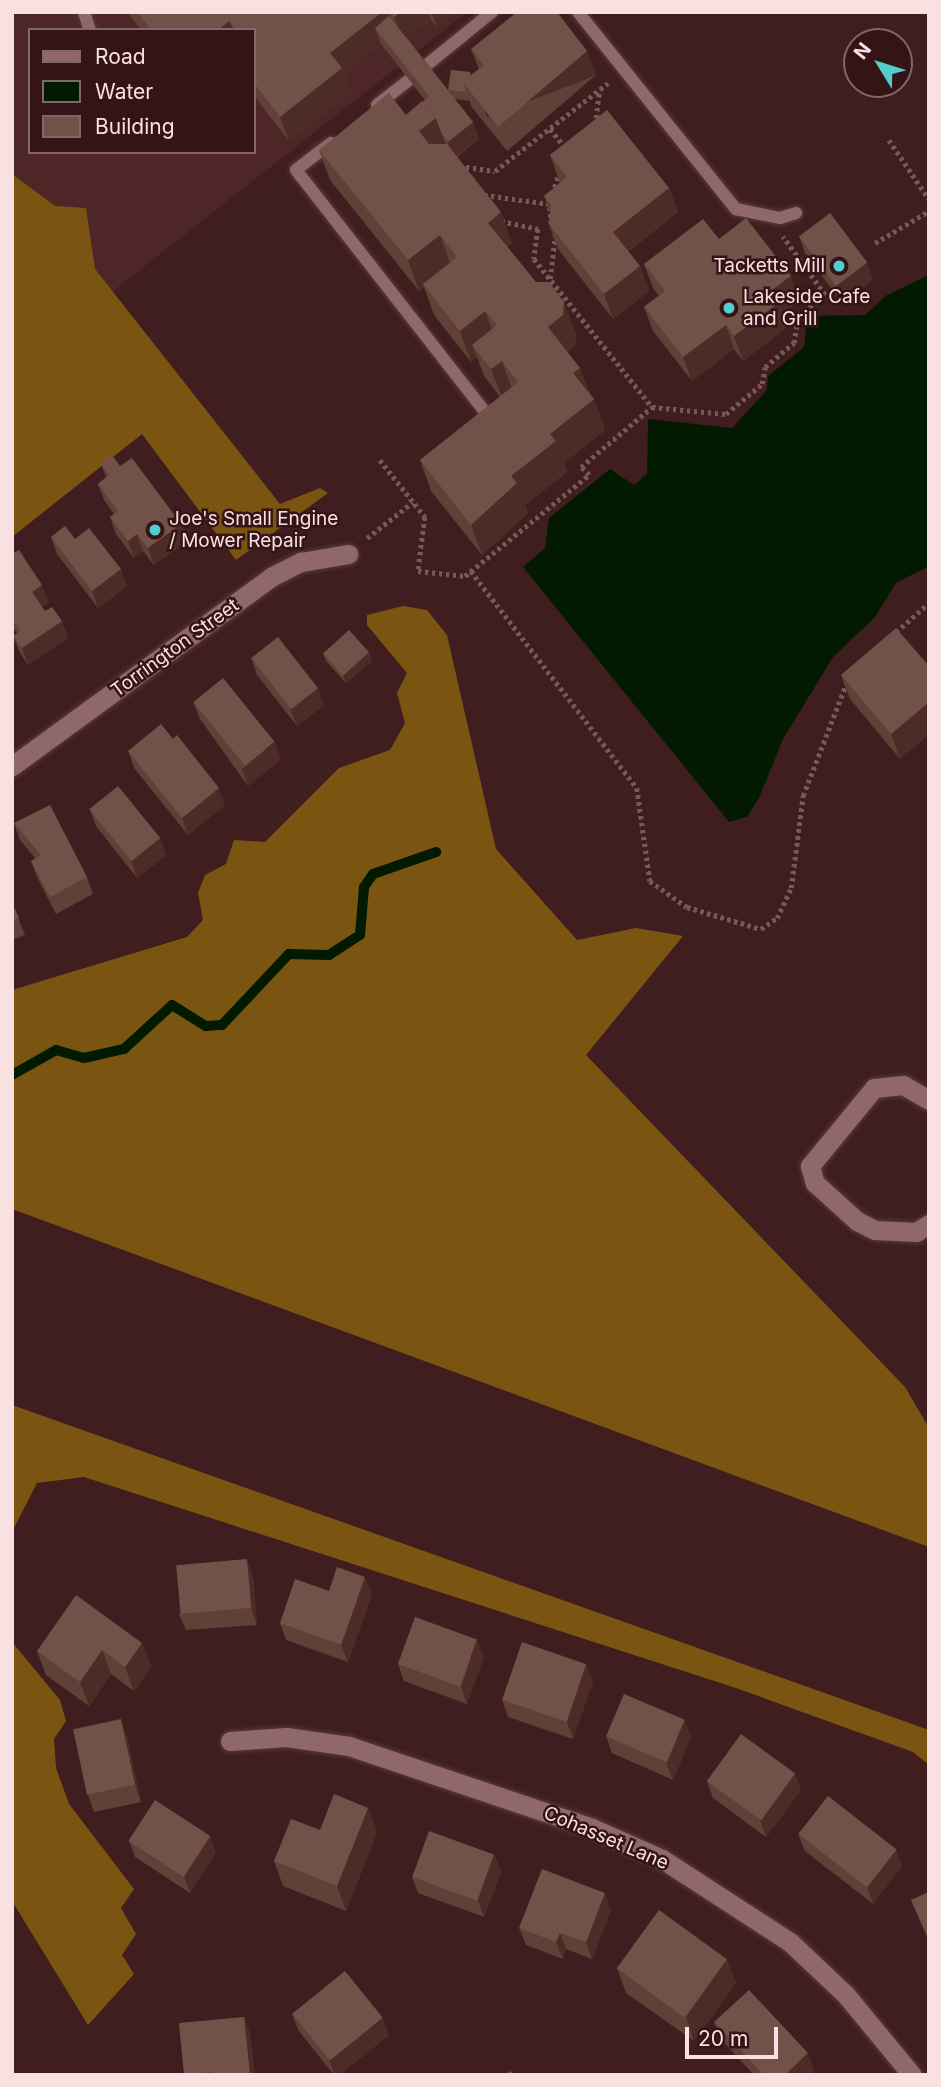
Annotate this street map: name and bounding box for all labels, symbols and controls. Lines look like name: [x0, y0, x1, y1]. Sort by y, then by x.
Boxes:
legend: [28, 28, 256, 154]
north arrow: [843, 28, 913, 98]
text: N: [849, 38, 876, 64]
text: Road: [95, 44, 146, 69]
text: Water: [95, 79, 153, 104]
text: Building: [95, 114, 175, 139]
place label: Tacketts Mill: [713, 255, 825, 277]
marker: Tacketts Mill: [831, 258, 847, 274]
place label: Lakeside Cafe and Grill: [743, 286, 870, 330]
marker: Lakeside Cafe and Grill: [721, 300, 737, 316]
place label: Joe's Small Engine / Mower Repair: [169, 508, 338, 552]
marker: Joe's Small Engine / Mower Repair: [147, 522, 163, 538]
street label: Torrington Street: [107, 594, 243, 702]
street label: Cohasset Lane: [540, 1801, 672, 1875]
scale bar: [689, 2014, 782, 2058]
text: 20 m: [698, 2026, 748, 2051]

